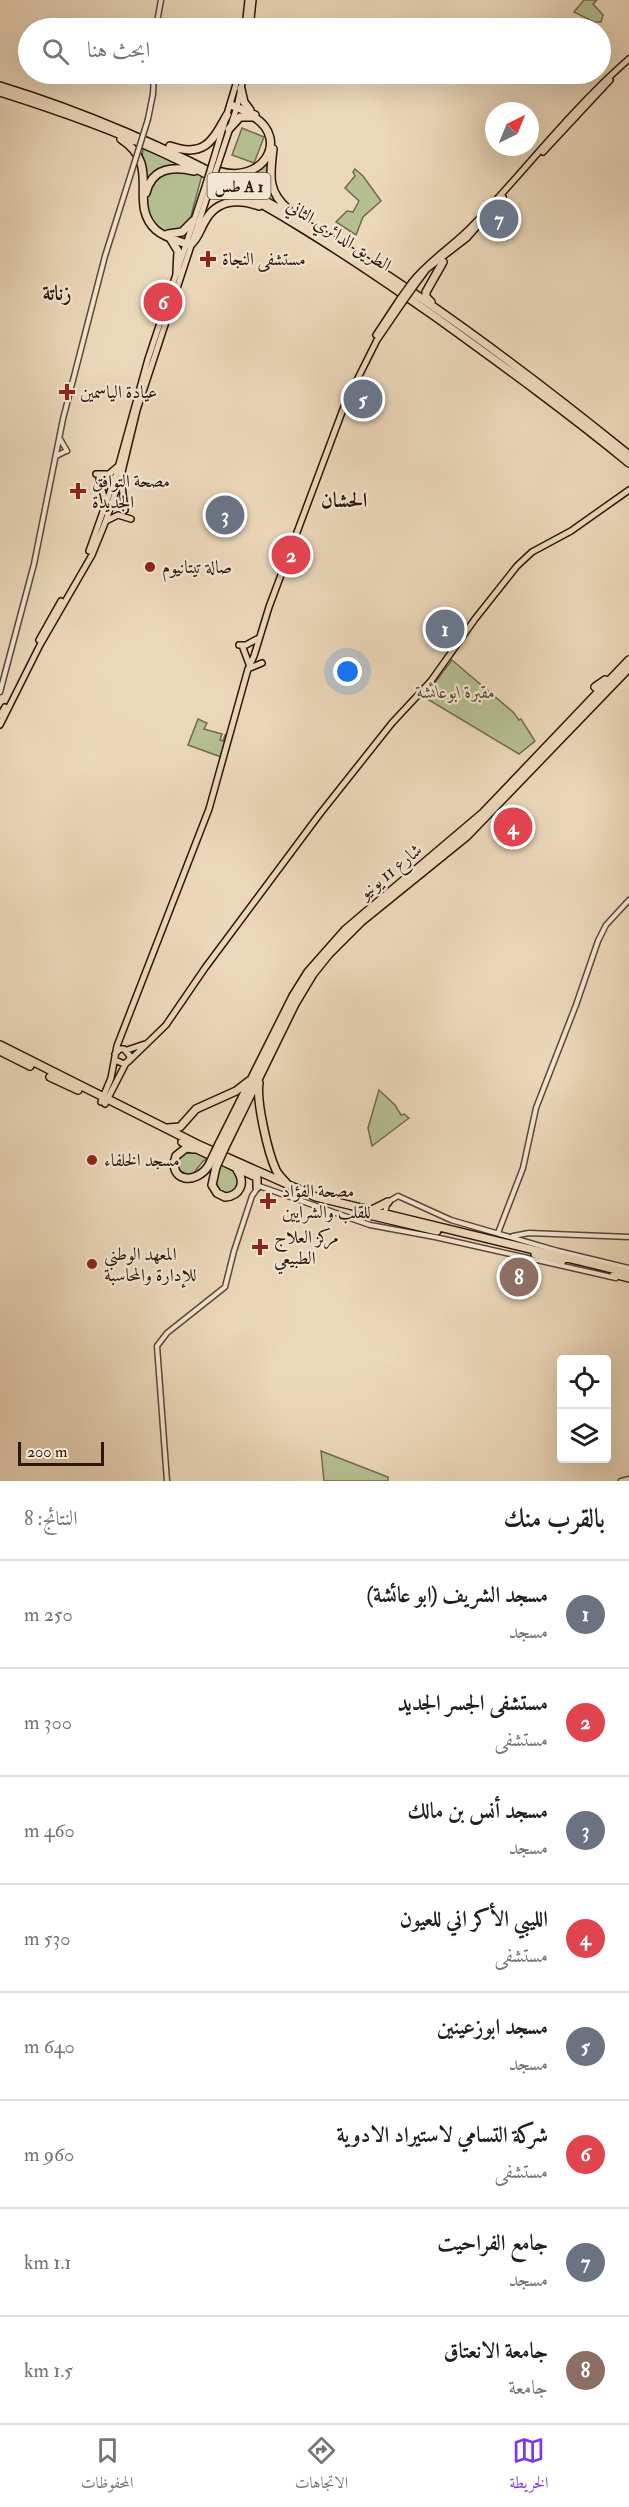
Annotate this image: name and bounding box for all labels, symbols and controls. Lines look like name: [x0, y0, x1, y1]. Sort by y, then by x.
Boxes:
search box: [18, 18, 611, 84]
icon: search: [39, 35, 72, 68]
text: ابحث هنا: [87, 36, 150, 64]
north arrow: [485, 102, 539, 156]
road number: طس A 1: [208, 173, 270, 199]
street label: الطريق الدائري الثاني: [280, 194, 396, 279]
pin: 7: [480, 196, 518, 242]
place label: مستشفى النجاة: [222, 248, 306, 272]
marker: مستشفى النجاة: [199, 250, 217, 268]
district label: زناتة: [42, 280, 72, 307]
pin: 6: [144, 280, 182, 324]
pin: 5: [344, 376, 382, 422]
place label: عيادة الياسمين: [80, 381, 157, 404]
marker: عيادة الياسمين: [58, 383, 76, 401]
place label: مصحة التوافق الجديدة: [92, 470, 170, 514]
marker: مصحة التوافق الجديدة: [69, 482, 87, 500]
district label: الحشان: [321, 487, 367, 514]
pin: 3: [206, 492, 244, 538]
pin: 2: [272, 532, 310, 578]
place label: صالة تيتانيوم: [162, 556, 232, 583]
marker: صالة تيتانيوم: [143, 560, 157, 574]
pin: 1: [426, 606, 464, 652]
your location: [333, 657, 362, 686]
park label: مقبرة ابوعائشة: [415, 681, 495, 704]
pin: 4: [494, 804, 532, 850]
street label: شارع 11 يونيو: [352, 839, 429, 908]
place label: مسجد الخلفاء: [104, 1149, 180, 1172]
marker: مسجد الخلفاء: [85, 1153, 99, 1167]
place label: مصحة الفؤاد للقلب والشرايين: [282, 1180, 371, 1224]
marker: مصحة الفؤاد للقلب والشرايين: [259, 1192, 277, 1210]
place label: مركز العلاج الطبيعي: [274, 1226, 339, 1275]
marker: مركز العلاج الطبيعي: [251, 1238, 269, 1256]
place label: المعهد الوطني للإدارة والمحاسبة: [104, 1243, 197, 1288]
pin: 8: [500, 1254, 538, 1300]
marker: المعهد الوطني للإدارة والمحاسبة: [85, 1257, 99, 1271]
map controls: [557, 1355, 611, 1463]
button: locate: [557, 1355, 611, 1409]
button: layers: [557, 1409, 611, 1463]
scale bar: [18, 1439, 104, 1466]
text: 200 m: [27, 1442, 67, 1462]
text: بالقرب منك: [503, 1503, 605, 1535]
text: النتائج: 8: [24, 1506, 78, 1531]
text: مسجد الشريف (ابو عائشة): [367, 1581, 548, 1609]
text: 250 m: [24, 1602, 73, 1627]
text: 1: [582, 1602, 589, 1627]
text: مسجد: [509, 1619, 548, 1644]
text: مستشفى الجسر الجديد: [397, 1689, 548, 1717]
text: 300 m: [24, 1710, 72, 1735]
text: 2: [580, 1710, 591, 1735]
text: مستشفى: [495, 1727, 548, 1752]
text: مسجد أنس بن مالك: [408, 1797, 548, 1825]
text: 460 m: [24, 1818, 75, 1843]
text: 3: [582, 1818, 589, 1843]
text: مسجد: [509, 1835, 548, 1860]
text: الليبي الأكر اني للعيون: [400, 1905, 548, 1933]
text: 530 m: [24, 1926, 70, 1951]
text: 4: [580, 1926, 591, 1951]
text: مستشفى: [495, 1943, 548, 1968]
text: مسجد ابوزعينين: [437, 2013, 548, 2041]
text: 640 m: [24, 2034, 75, 2059]
text: 5: [581, 2034, 590, 2059]
text: مسجد: [509, 2051, 548, 2076]
text: شركة التسامي لاستيراد الادوية: [337, 2121, 548, 2149]
text: 960 m: [24, 2142, 74, 2167]
text: 6: [580, 2142, 591, 2167]
text: مستشفى: [495, 2159, 548, 2184]
text: جامع الفراحيت: [437, 2229, 548, 2257]
text: 1.1 km: [24, 2250, 71, 2275]
text: 7: [581, 2250, 590, 2275]
text: مسجد: [509, 2267, 548, 2292]
text: جامعة الانعتاق: [443, 2337, 548, 2365]
text: 1.5 km: [24, 2358, 73, 2383]
text: 8: [581, 2358, 590, 2383]
text: جامعة: [509, 2375, 548, 2400]
tab: المحفوظات: [81, 2434, 133, 2498]
tab: الاتجاهات: [295, 2434, 348, 2498]
tab: الخريطة: [509, 2434, 548, 2498]

